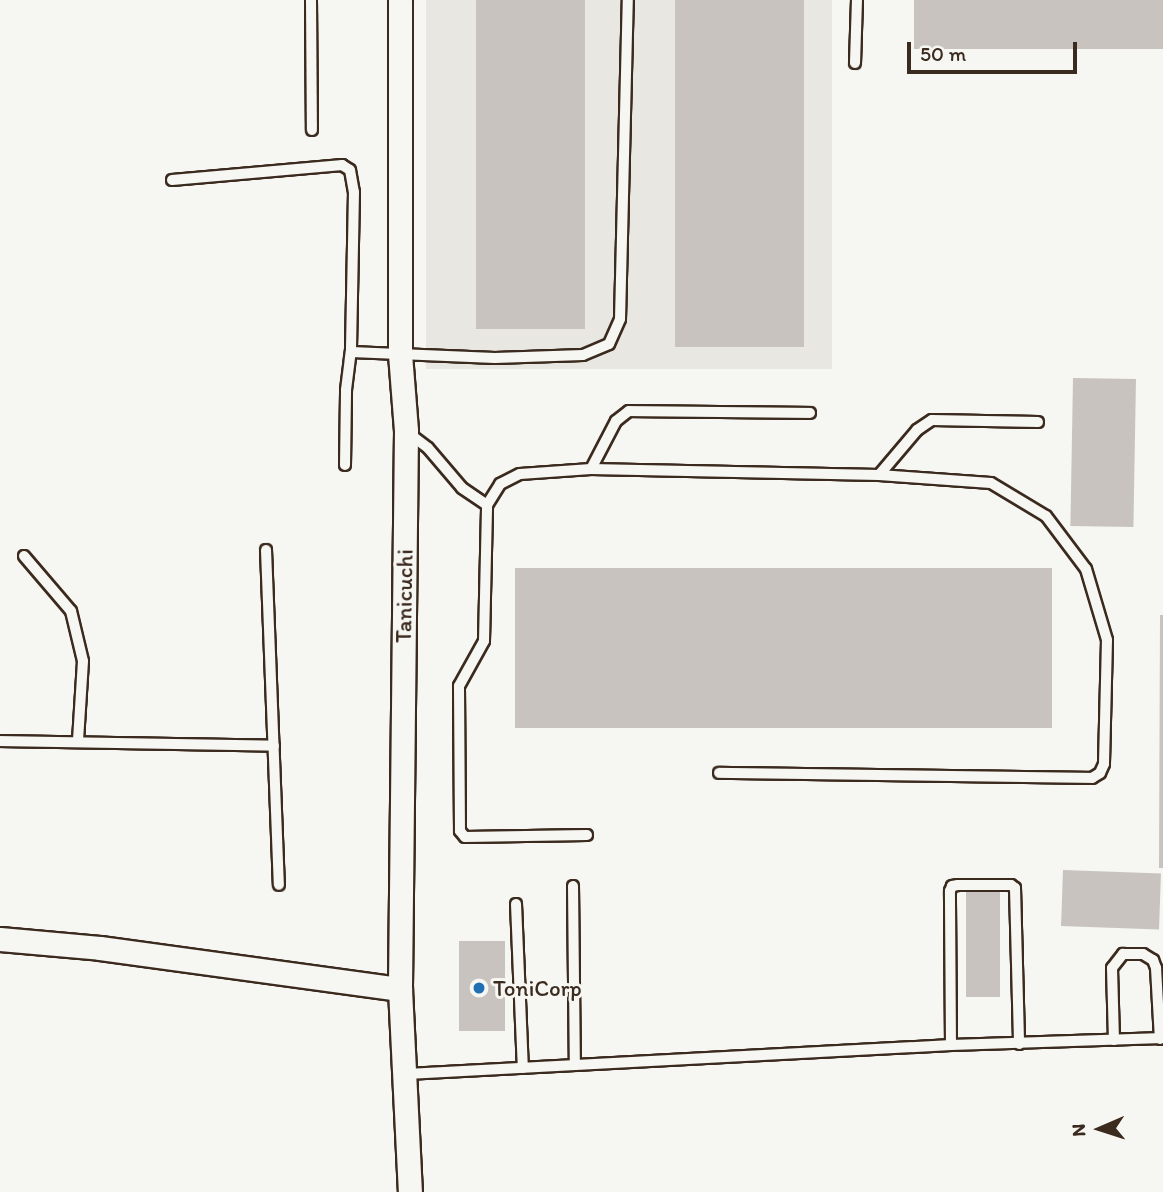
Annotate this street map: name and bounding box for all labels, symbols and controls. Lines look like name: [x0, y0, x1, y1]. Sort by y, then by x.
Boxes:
scale bar: [911, 28, 1081, 72]
text: 50 m: [920, 41, 966, 66]
street label: Tanicuchi: [389, 549, 419, 643]
place label: ToniCorp: [493, 974, 582, 1002]
marker: ToniCorp: [471, 980, 487, 996]
north arrow: [1065, 1094, 1135, 1164]
text: N: [1067, 1123, 1090, 1137]

